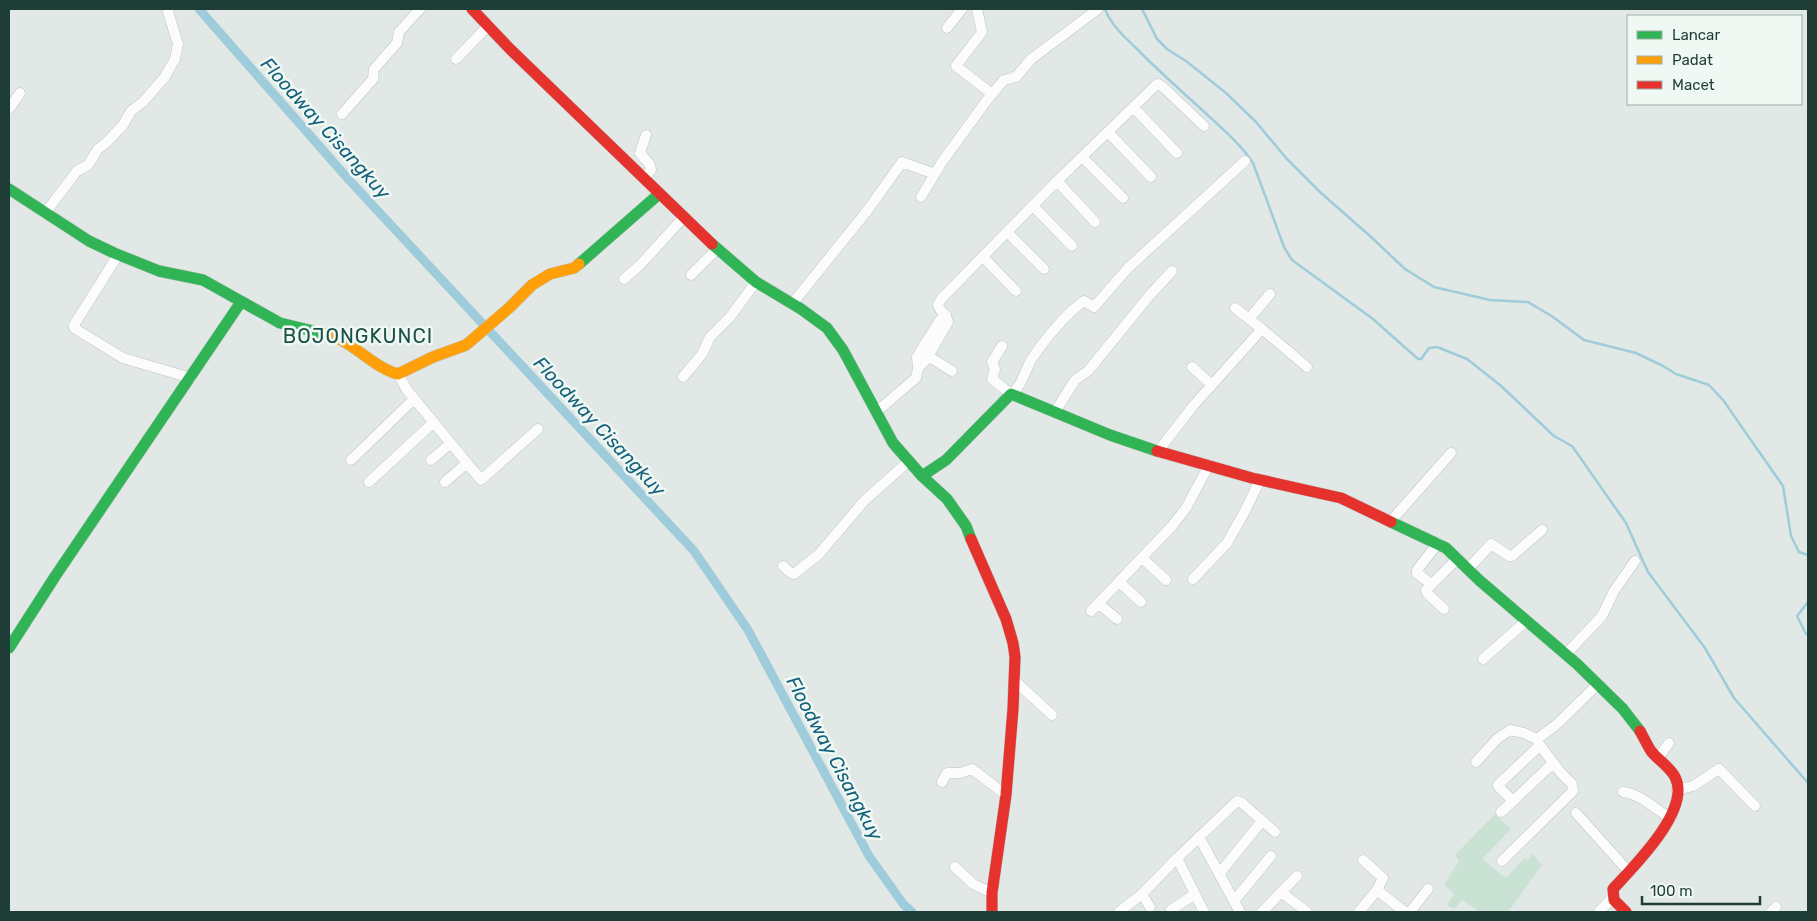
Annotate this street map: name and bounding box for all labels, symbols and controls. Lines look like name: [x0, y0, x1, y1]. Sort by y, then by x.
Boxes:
legend: [1627, 15, 1802, 105]
text: Lancar: [1672, 26, 1720, 44]
text: Padat: [1672, 51, 1713, 69]
water label: Floodway Cisangkuy: [256, 53, 396, 204]
text: Macet: [1672, 76, 1715, 94]
district label: BOJONGKUNCI: [283, 324, 433, 348]
water label: Floodway Cisangkuy: [529, 352, 671, 501]
water label: Floodway Cisangkuy: [782, 672, 888, 845]
scale bar: [1642, 874, 1760, 906]
text: 100 m: [1650, 882, 1692, 900]

